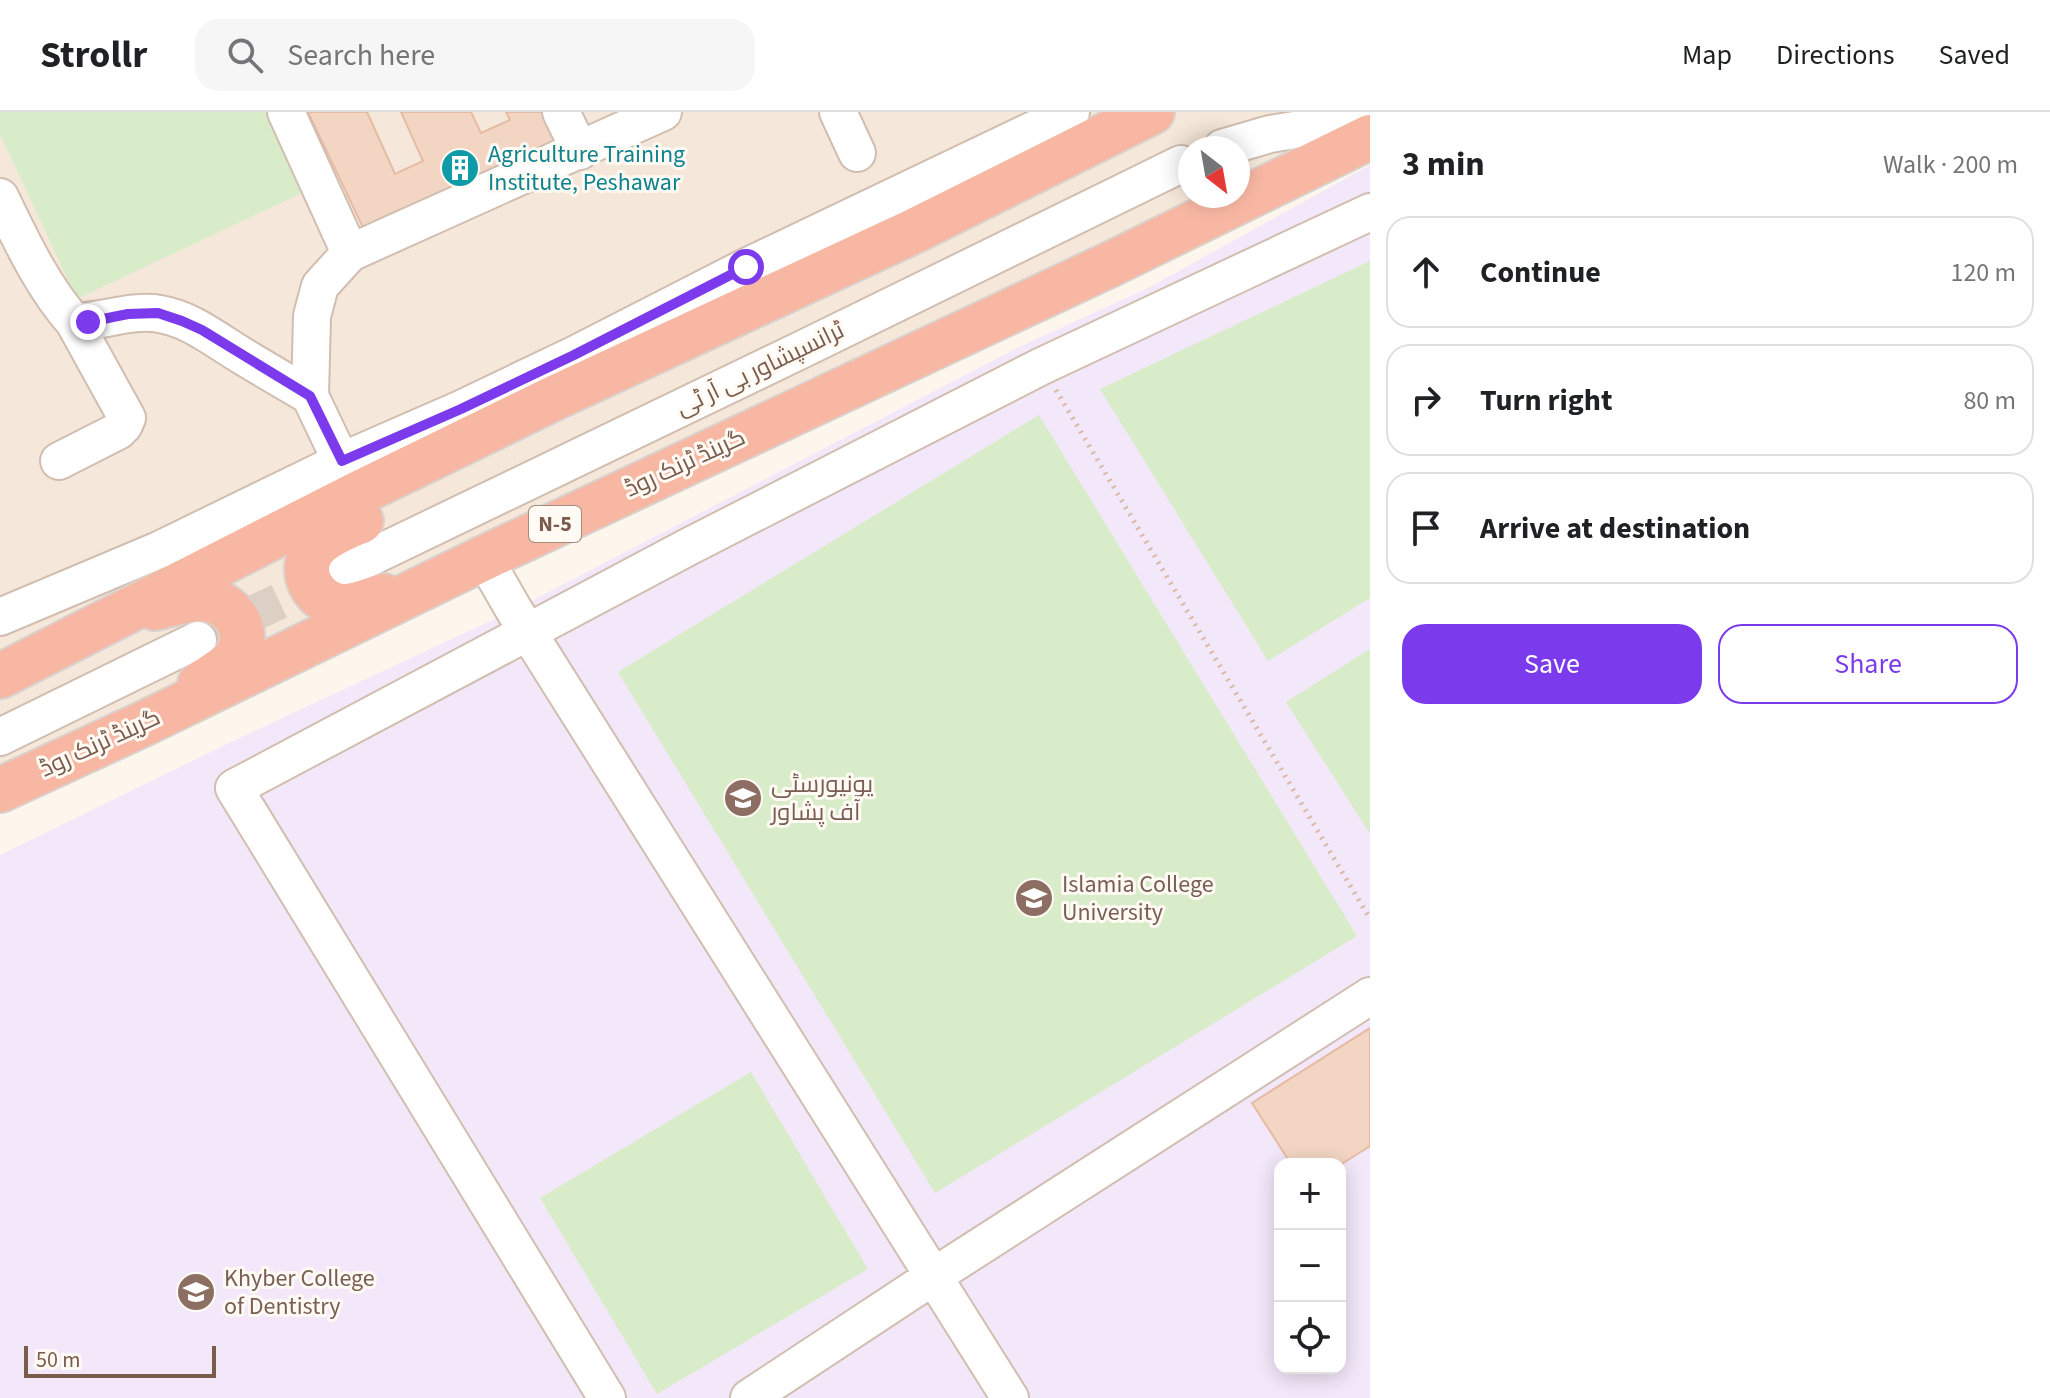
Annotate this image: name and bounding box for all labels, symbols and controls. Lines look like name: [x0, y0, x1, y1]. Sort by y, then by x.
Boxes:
search box: [195, 19, 755, 91]
text: Strollr: [40, 28, 147, 82]
icon: search: [223, 33, 267, 77]
text: Search here: [287, 34, 435, 77]
text: Map: [1682, 35, 1732, 75]
text: Directions: [1776, 35, 1895, 75]
text: Saved: [1939, 35, 2010, 75]
north arrow: [1178, 136, 1250, 208]
place label: Agriculture Training Institute, Peshawar: [488, 137, 685, 200]
text: 3 min: [1402, 140, 1485, 189]
text: Walk · 200 m: [1883, 146, 2018, 183]
building icon: Agriculture Training Institute, Peshawar: [439, 147, 481, 189]
route start: [728, 249, 764, 285]
icon: ahead: [1404, 250, 1448, 294]
text: Continue: [1480, 251, 1601, 294]
text: 120 m: [1950, 254, 2016, 291]
route end: [70, 304, 106, 340]
street label: ٹرانسپشاور بی آر ٹی: [670, 313, 851, 425]
icon: right: [1404, 378, 1448, 422]
text: Turn right: [1480, 379, 1612, 422]
text: 80 m: [1963, 382, 2016, 419]
street label: گرینڈ ٹرنک روڈ: [619, 420, 751, 506]
road number: N-5: [529, 506, 581, 542]
icon: arrive: [1404, 506, 1448, 550]
text: Arrive at destination: [1480, 507, 1750, 550]
button: Save: [1402, 624, 1702, 704]
button: Share: [1718, 624, 2018, 704]
street label: گرینڈ ٹرنک روڈ: [34, 700, 166, 786]
place label: یونیورسٹی آف پشاور: [769, 767, 874, 830]
school or university icon: یونیورسٹی آف پشاور: [722, 777, 764, 819]
place label: Islamia College University: [1062, 867, 1214, 930]
school or university icon: Islamia College University: [1013, 877, 1055, 919]
map controls: [1274, 1158, 1346, 1374]
button: +: [1274, 1158, 1346, 1230]
button: −: [1274, 1230, 1346, 1302]
place label: Khyber College of Dentistry: [224, 1261, 375, 1324]
school or university icon: Khyber College of Dentistry: [175, 1271, 217, 1313]
button: locate: [1274, 1302, 1346, 1374]
scale bar: [24, 1342, 216, 1378]
text: 50 m: [36, 1344, 81, 1376]

